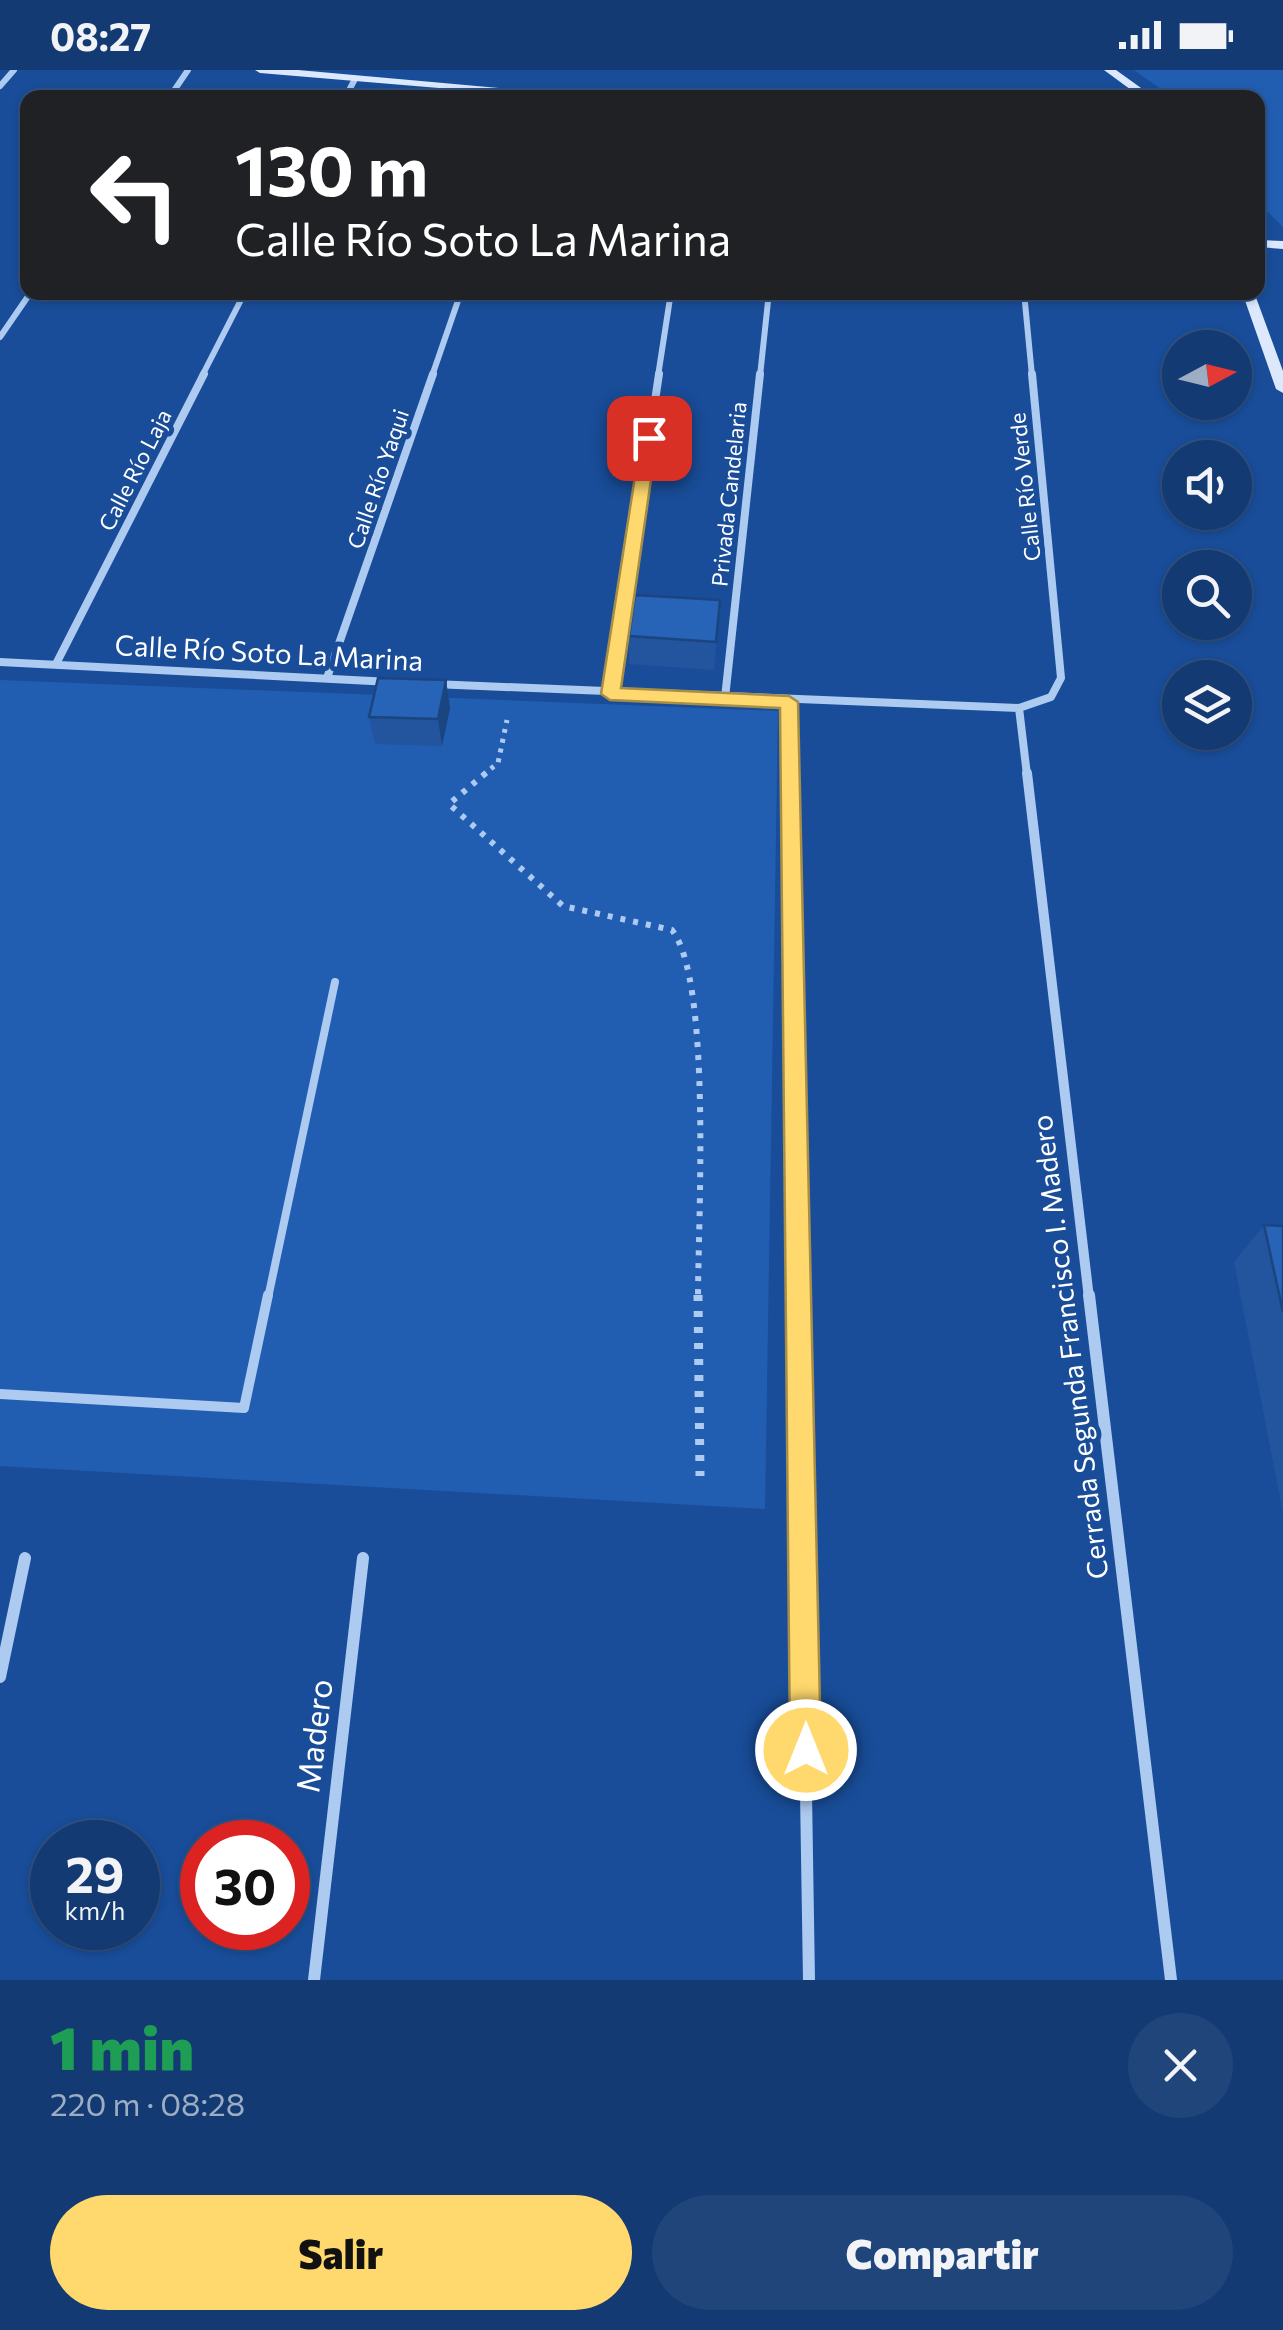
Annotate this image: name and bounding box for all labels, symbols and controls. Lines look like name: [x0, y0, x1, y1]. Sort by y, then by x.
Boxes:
text: 08:27: [50, 12, 151, 59]
text: 130 m: [235, 125, 428, 210]
icon: left: [70, 130, 200, 260]
text: Calle Río Soto La Marina: [235, 210, 731, 265]
north arrow: [1162, 330, 1252, 420]
map controls: [1162, 330, 1252, 750]
pin: [607, 396, 692, 481]
street label: Privada Candelaria: [705, 400, 752, 588]
street label: Calle Río Laja: [92, 405, 177, 535]
street label: Calle Río Yaqui: [341, 406, 414, 552]
icon: arrive: [622, 411, 677, 466]
street label: Calle Río Verde: [1003, 411, 1046, 563]
button: sound: [1162, 440, 1252, 530]
button: search: [1162, 550, 1252, 640]
street label: Calle Río Soto La Marina: [114, 627, 424, 677]
button: layers: [1162, 660, 1252, 750]
street label: Cerrada Segunda Francisco I. Madero: [1024, 1113, 1114, 1581]
street label: Madero: [286, 1677, 340, 1795]
position arrow: [754, 1698, 858, 1802]
speed limit sign: 30: [180, 1820, 310, 1950]
text: 29: [65, 1842, 124, 1903]
text: km/h: [65, 1895, 125, 1925]
text: 1 min: [50, 2009, 194, 2082]
button: close: [1128, 2013, 1233, 2118]
text: 220 m · 08:28: [50, 2083, 245, 2123]
button: Salir: [50, 2195, 632, 2310]
button: Compartir: [652, 2195, 1233, 2310]

